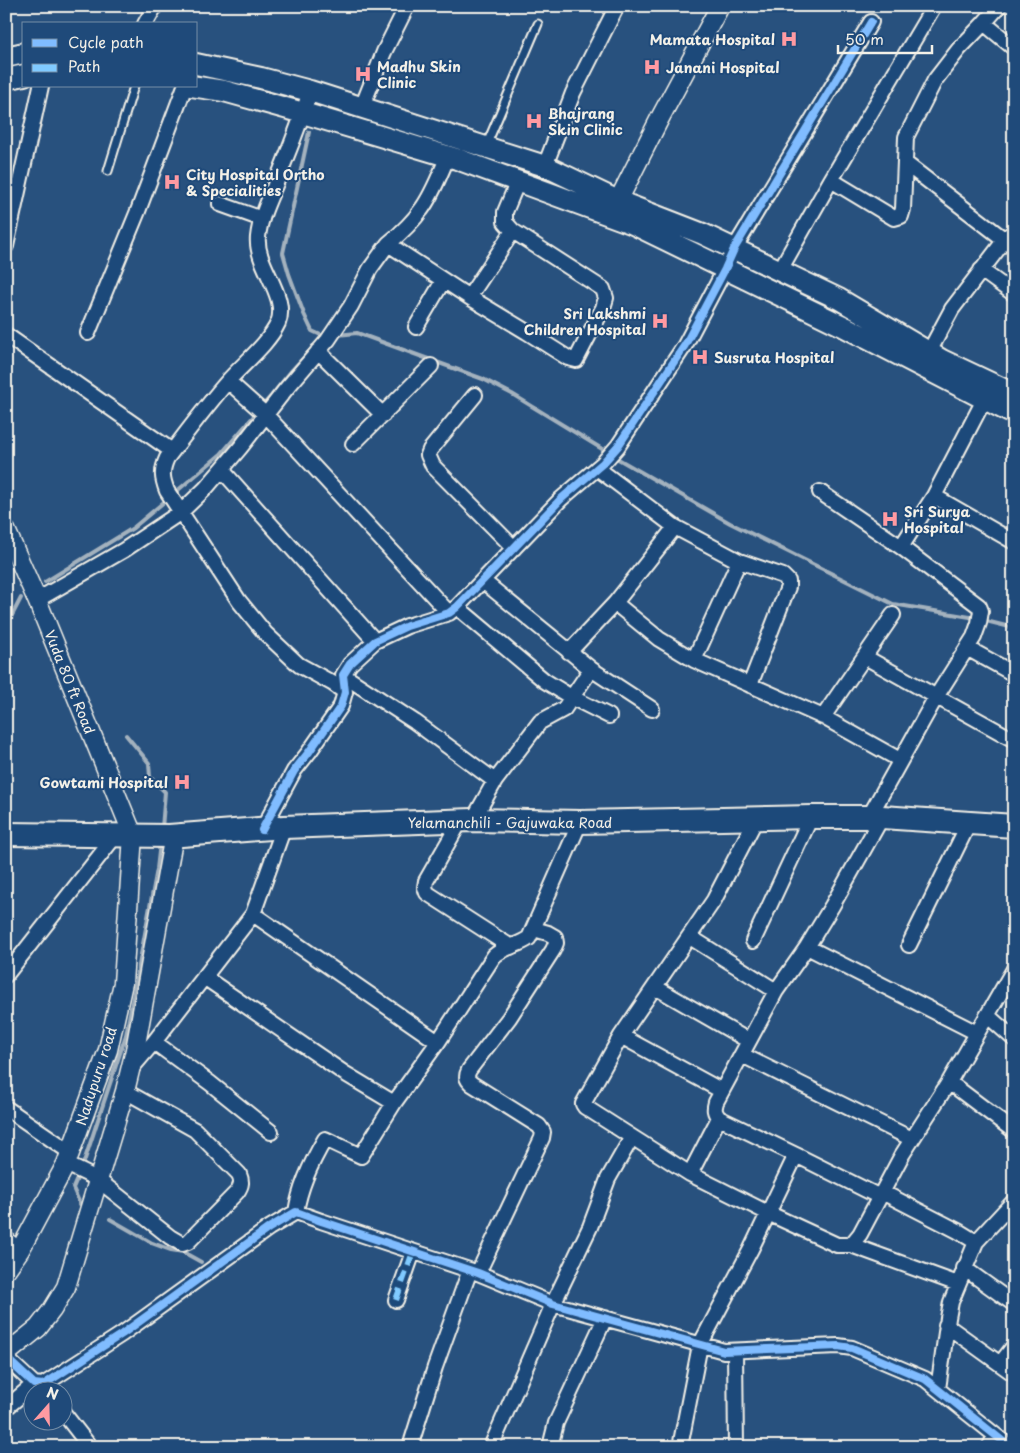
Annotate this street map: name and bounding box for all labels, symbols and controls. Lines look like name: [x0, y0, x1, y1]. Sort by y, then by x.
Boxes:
legend: [22, 22, 198, 88]
scale bar: [838, 22, 931, 54]
text: 50 m: [845, 27, 884, 50]
place label: Mamata Hospital: [650, 29, 775, 50]
hospital icon: Mamata Hospital: [779, 29, 799, 49]
text: Cycle path: [68, 30, 144, 53]
text: Path: [68, 54, 100, 77]
place label: Madhu Skin Clinic: [377, 56, 461, 93]
hospital icon: Janani Hospital: [642, 57, 662, 77]
place label: Janani Hospital: [666, 57, 779, 78]
hospital icon: Madhu Skin Clinic: [353, 64, 373, 84]
place label: Bhajrang Skin Clinic: [548, 103, 623, 140]
hospital icon: Bhajrang Skin Clinic: [524, 111, 544, 131]
place label: City Hospital Ortho & Specialities: [186, 164, 325, 201]
hospital icon: City Hospital Ortho & Specialities: [162, 172, 182, 192]
place label: Sri Lakshmi Children Hospital: [524, 303, 646, 340]
hospital icon: Sri Lakshmi Children Hospital: [650, 311, 670, 331]
hospital icon: Susruta Hospital: [690, 347, 710, 367]
place label: Susruta Hospital: [714, 347, 834, 368]
place label: Sri Surya Hospital: [904, 501, 970, 538]
hospital icon: Sri Surya Hospital: [880, 509, 900, 529]
street label: Vuda 80 ft Road: [40, 627, 100, 737]
place label: Gowtami Hospital: [40, 772, 168, 793]
hospital icon: Gowtami Hospital: [172, 772, 192, 792]
street label: Yelamanchili - Gajuwaka Road: [408, 812, 612, 833]
street label: Nadupuru road: [70, 1024, 122, 1128]
north arrow: [22, 1380, 72, 1430]
text: N: [44, 1382, 61, 1405]

